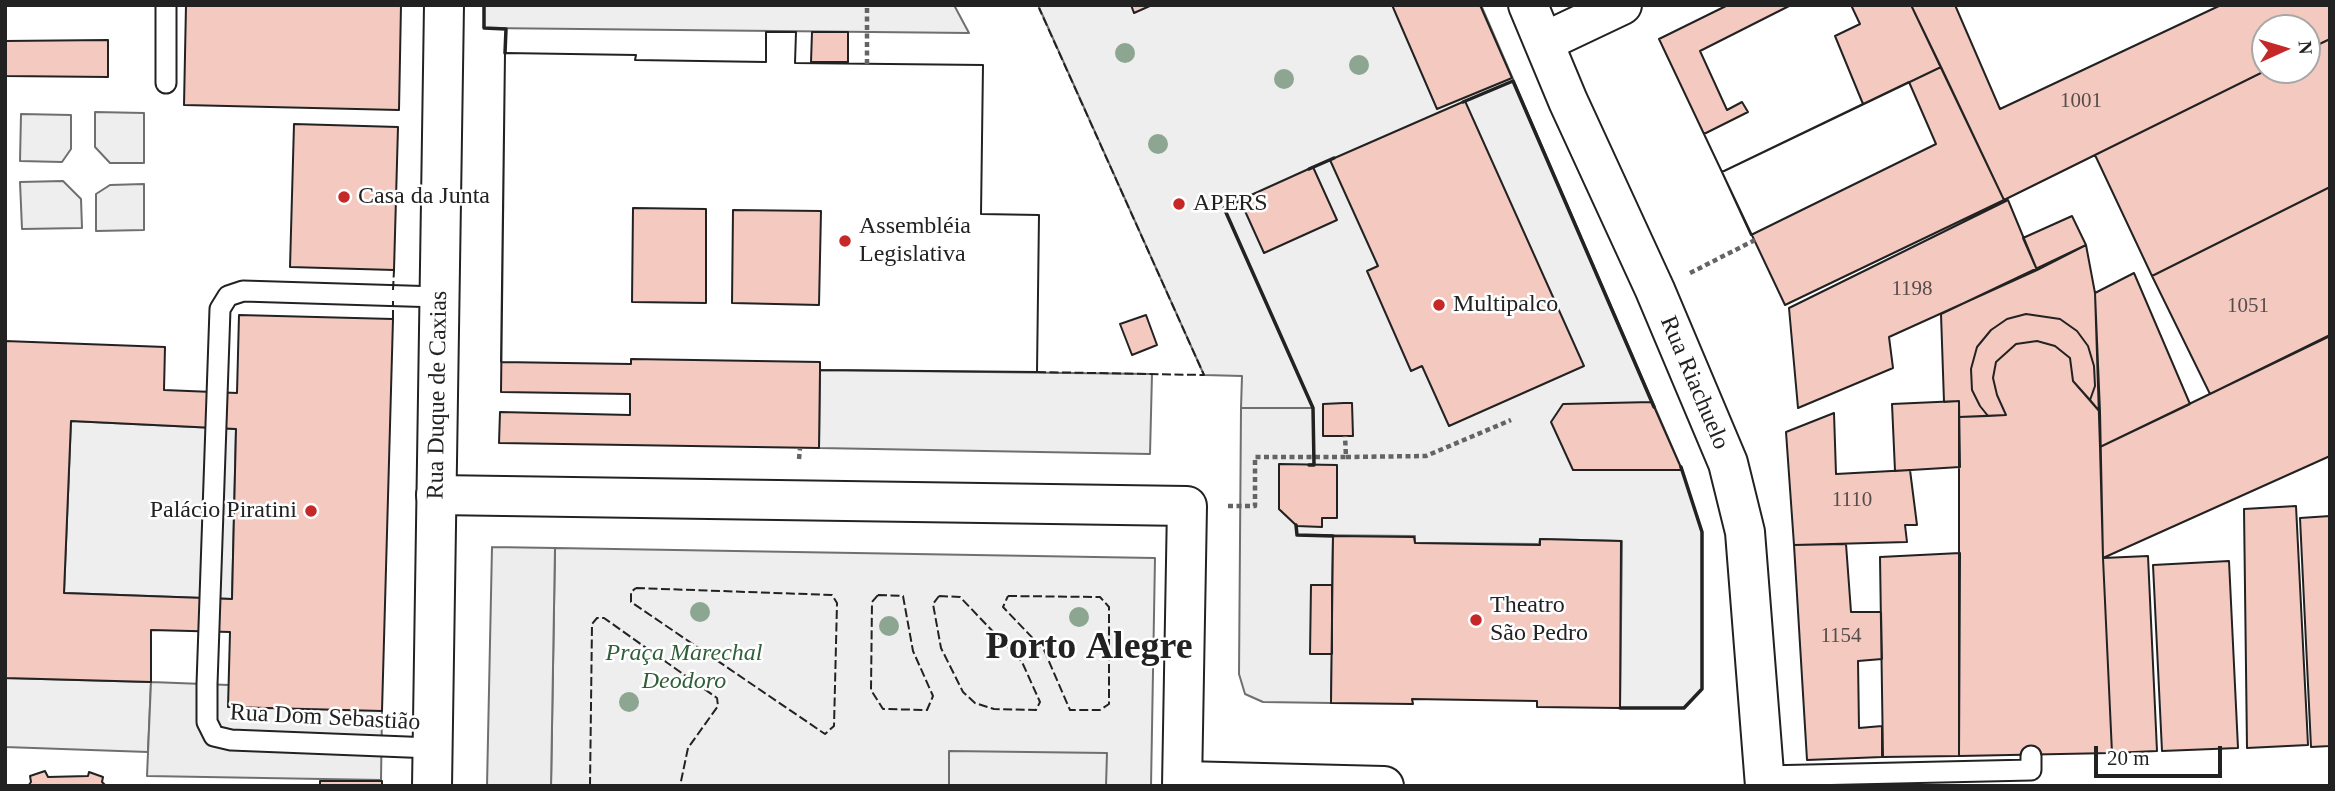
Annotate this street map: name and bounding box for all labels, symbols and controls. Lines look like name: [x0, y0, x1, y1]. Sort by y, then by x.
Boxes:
north arrow: [2251, 14, 2321, 84]
text: N: [2294, 40, 2316, 55]
house number: 1001: [2060, 88, 2102, 114]
place label: Casa da Junta: [358, 183, 490, 211]
marker: Casa da Junta: [336, 189, 352, 205]
place label: APERS: [1193, 190, 1268, 218]
marker: APERS: [1171, 196, 1187, 212]
place label: Assembléia Legislativa: [859, 213, 971, 269]
marker: Assembléia Legislativa: [837, 233, 853, 249]
house number: 1198: [1891, 276, 1933, 302]
street label: Rua Duque de Caxias: [422, 290, 454, 500]
place label: Multipalco: [1453, 291, 1558, 319]
house number: 1051: [2227, 293, 2269, 319]
marker: Multipalco: [1431, 297, 1447, 313]
street label: Rua Riachuelo: [1653, 312, 1735, 454]
house number: 1110: [1832, 487, 1872, 513]
place label: Palácio Piratini: [150, 497, 297, 525]
marker: Palácio Piratini: [303, 503, 319, 519]
place label: Theatro São Pedro: [1490, 592, 1588, 648]
marker: Theatro São Pedro: [1468, 612, 1484, 628]
house number: 1154: [1820, 623, 1862, 649]
district label: Porto Alegre: [985, 625, 1193, 671]
park label: Praça Marechal Deodoro: [605, 640, 763, 696]
street label: Rua Dom Sebastião: [229, 699, 421, 737]
scale bar: [2097, 732, 2225, 776]
text: 20 m: [2107, 746, 2150, 770]

